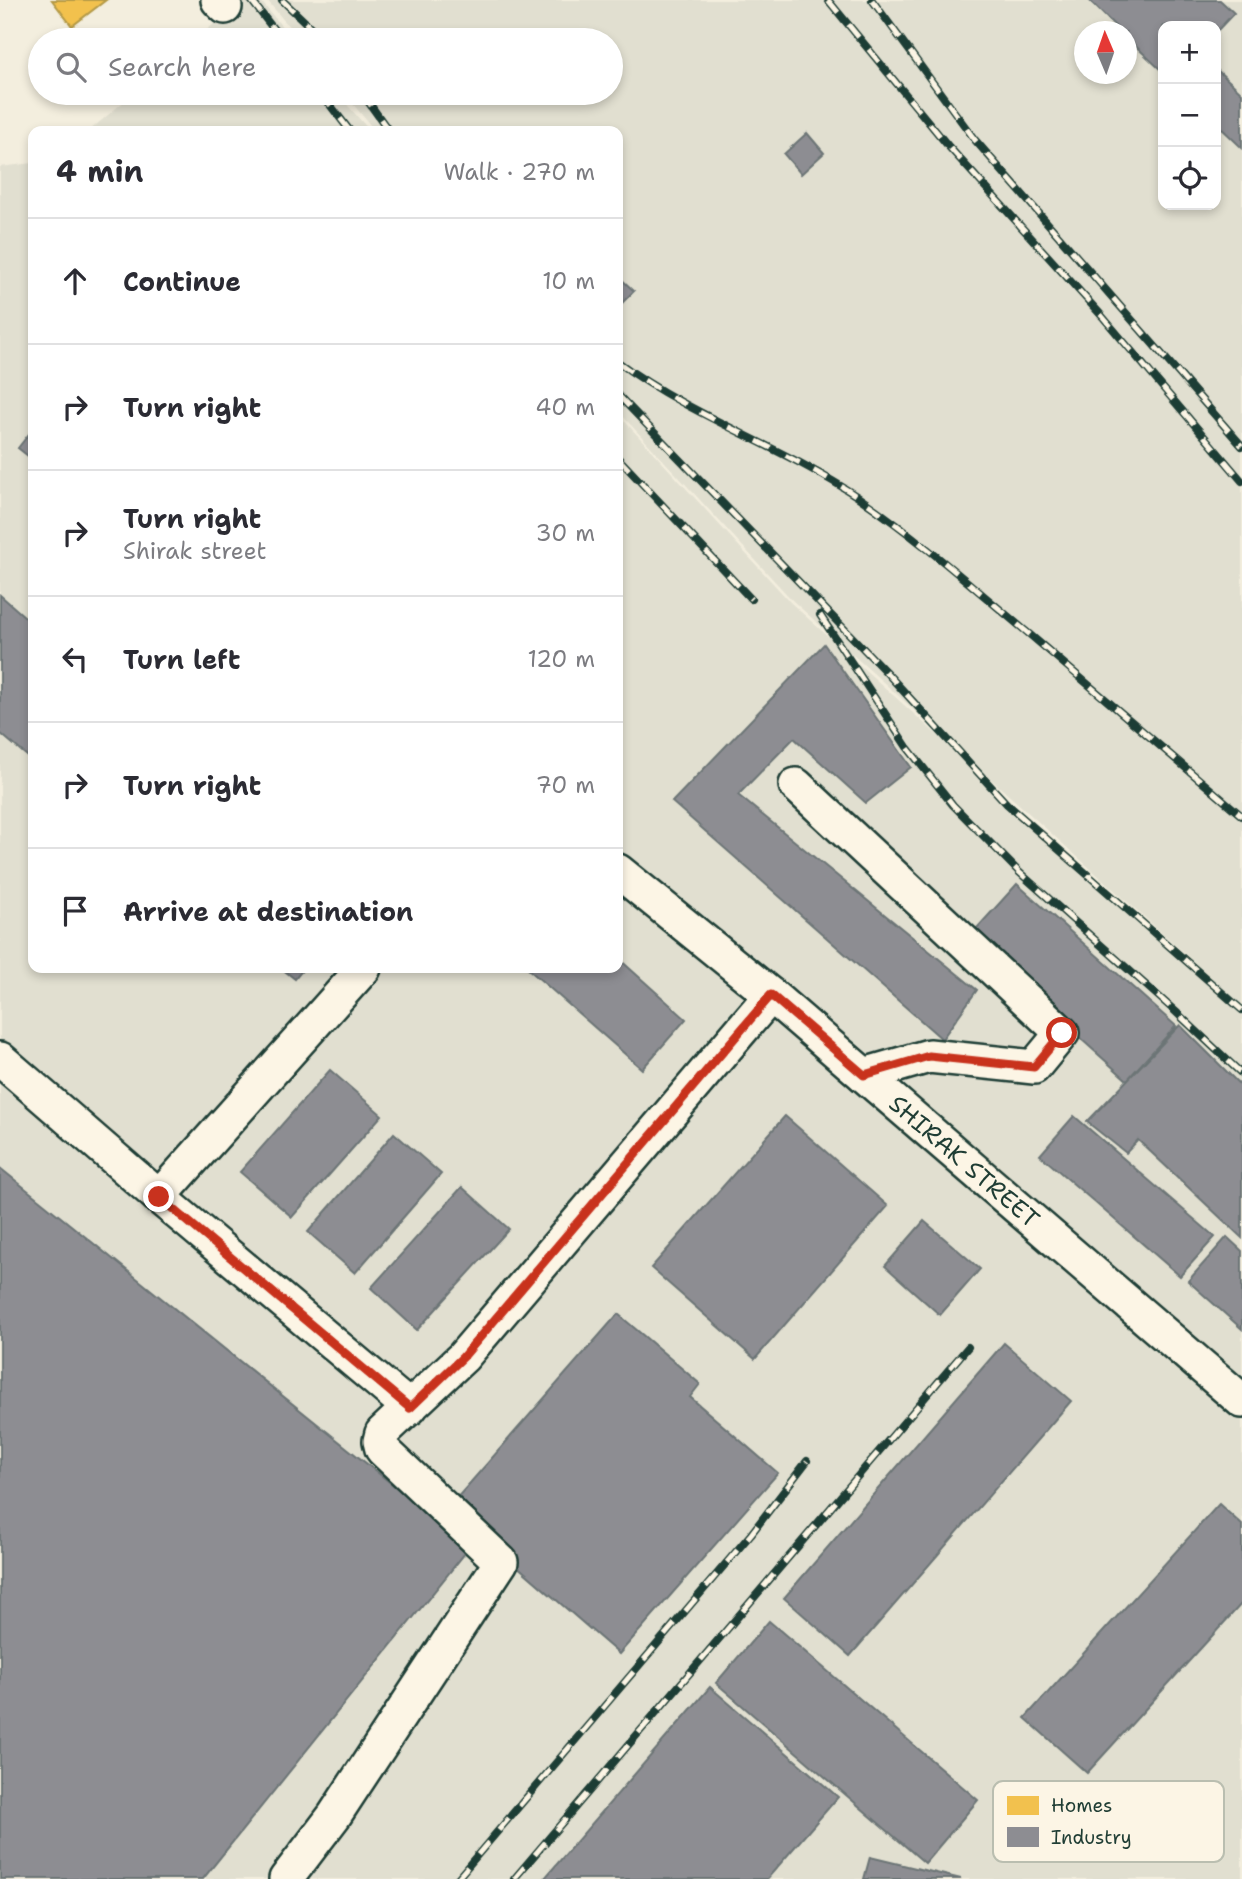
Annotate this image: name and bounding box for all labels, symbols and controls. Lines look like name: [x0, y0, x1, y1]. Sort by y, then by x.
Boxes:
north arrow: [1074, 21, 1137, 84]
map controls: [1158, 21, 1221, 210]
button: +: [1158, 21, 1221, 84]
search box: [28, 28, 623, 105]
icon: search: [52, 48, 90, 86]
text: Search here: [108, 49, 257, 84]
button: −: [1158, 84, 1221, 147]
button: locate: [1158, 147, 1221, 210]
text: 4 min: [56, 151, 143, 192]
text: Walk · 270 m: [443, 157, 595, 187]
icon: ahead: [56, 262, 94, 300]
text: Continue: [123, 264, 241, 299]
text: 10 m: [542, 266, 595, 296]
icon: right: [56, 388, 94, 426]
text: Turn right: [123, 390, 261, 425]
text: 40 m: [535, 392, 595, 422]
text: Turn right: [123, 501, 261, 536]
icon: right: [56, 514, 94, 552]
text: 30 m: [536, 518, 595, 548]
text: Shirak street: [123, 536, 267, 566]
icon: left: [56, 640, 94, 678]
text: Turn left: [123, 642, 240, 677]
text: 120 m: [527, 644, 595, 674]
icon: right: [56, 766, 94, 804]
text: Turn right: [123, 768, 261, 803]
text: 70 m: [536, 770, 595, 800]
icon: arrive: [56, 892, 94, 930]
text: Arrive at destination: [123, 894, 413, 929]
route start: [1046, 1017, 1077, 1048]
street label: SHIRAK STREET: [882, 1088, 1046, 1235]
route end: [143, 1181, 174, 1212]
legend: [993, 1781, 1224, 1862]
text: Homes: [1051, 1793, 1112, 1818]
text: Industry: [1051, 1825, 1132, 1850]

